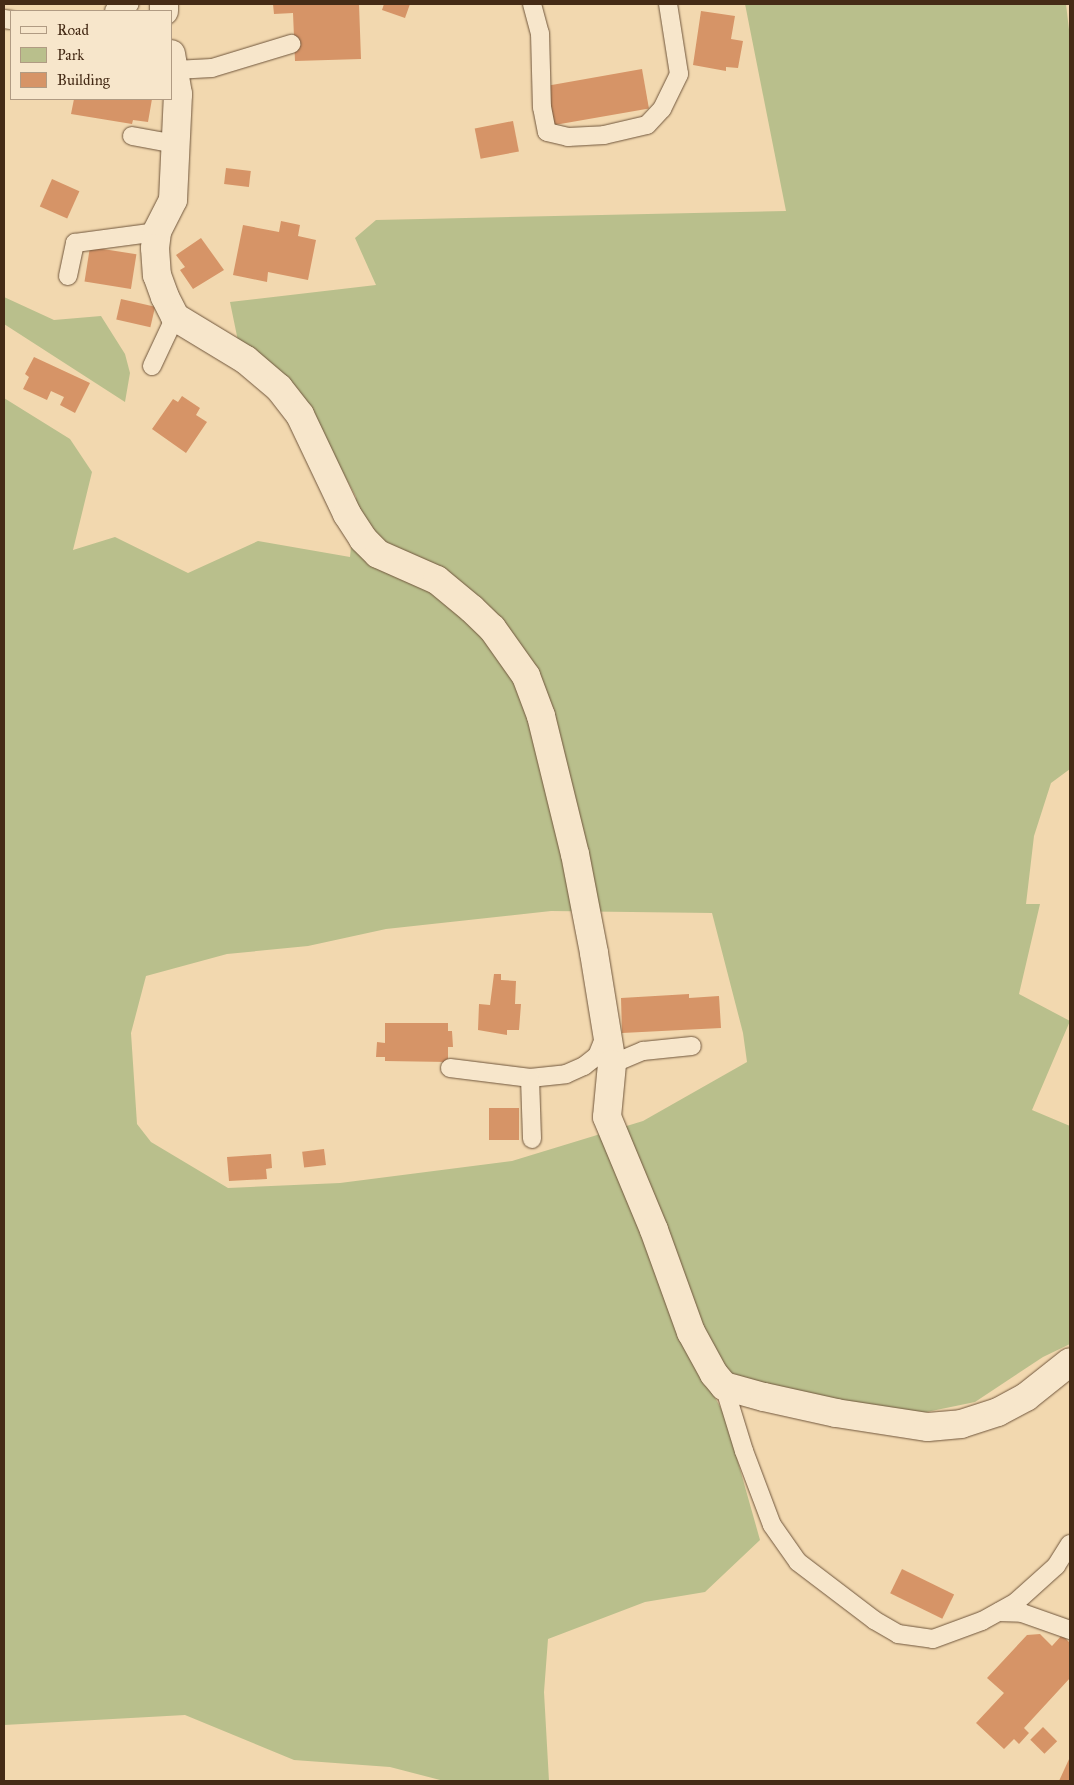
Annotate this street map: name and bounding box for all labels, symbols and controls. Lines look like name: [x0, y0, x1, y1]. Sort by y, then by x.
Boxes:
legend: [10, 10, 172, 100]
text: Road: [57, 21, 89, 39]
text: Park: [57, 46, 84, 64]
text: Building: [57, 71, 110, 89]

